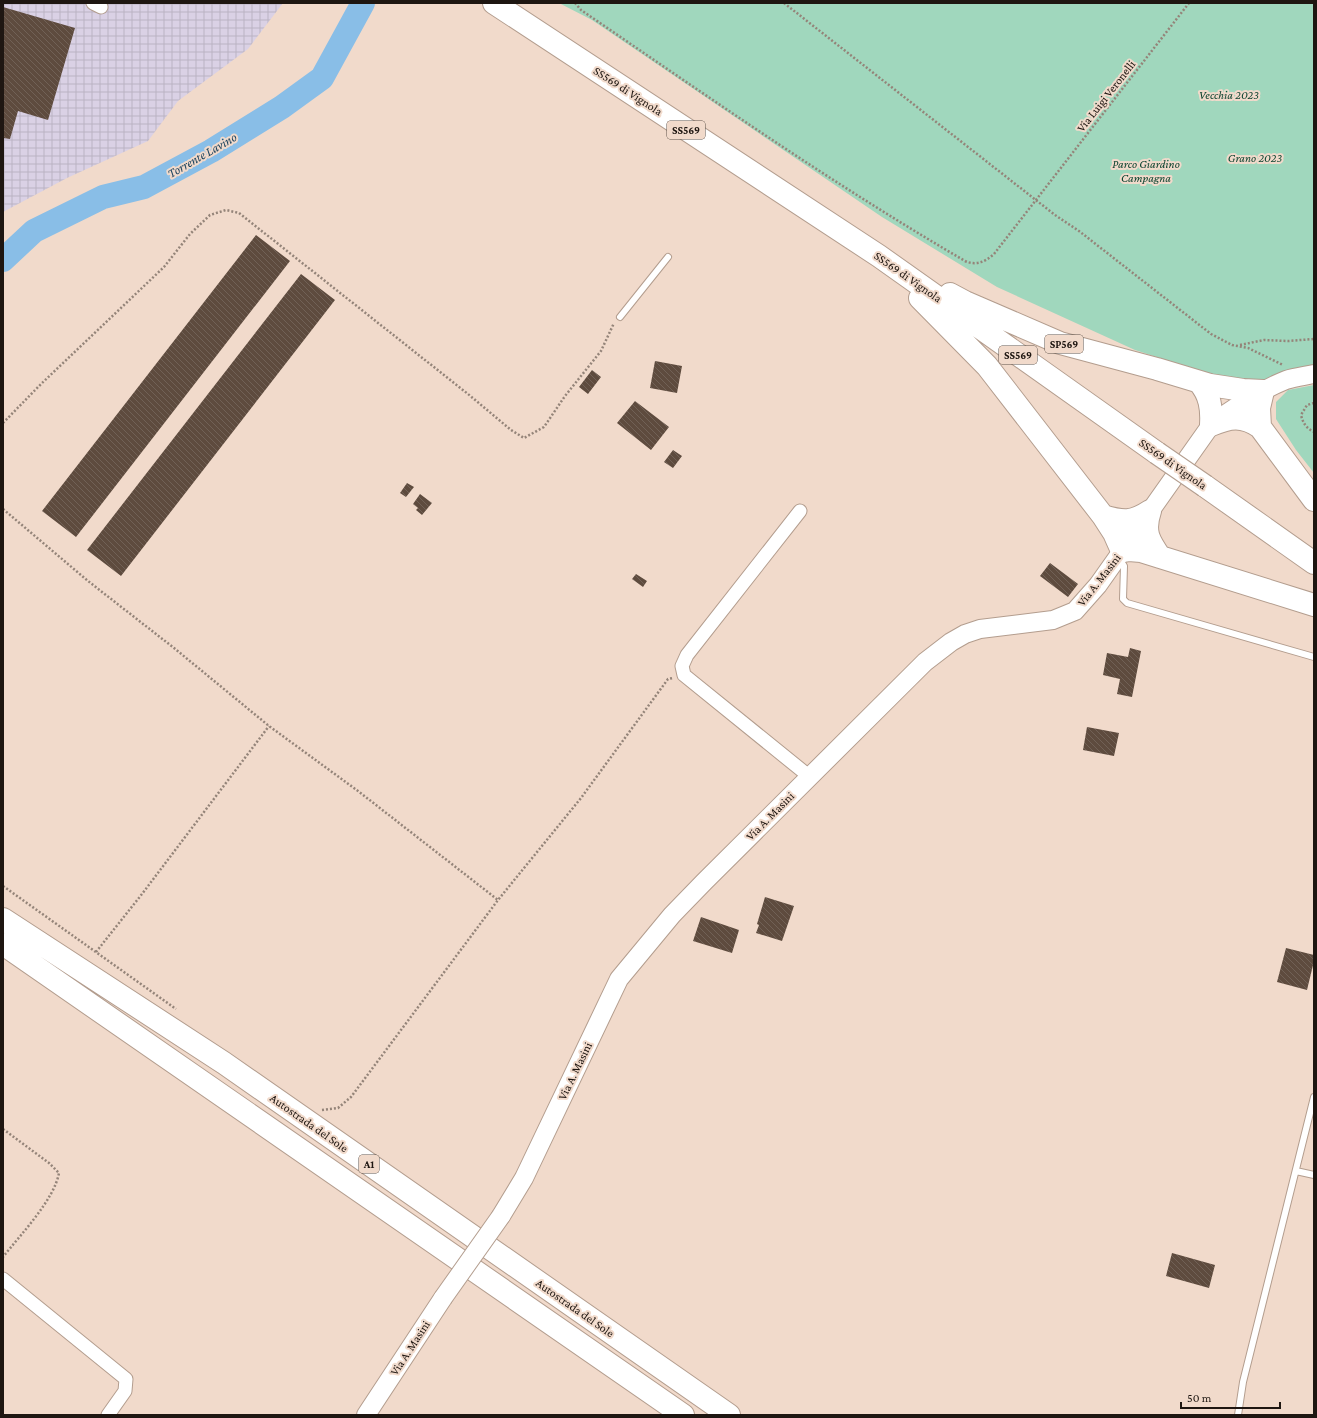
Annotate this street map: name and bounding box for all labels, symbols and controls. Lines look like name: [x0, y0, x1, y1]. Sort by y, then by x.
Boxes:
street label: Via Luigi Veronelli: [1074, 57, 1138, 135]
street label: SS569 di Vignola: [591, 63, 665, 119]
park label: Vecchia 2023: [1199, 88, 1259, 102]
road number: SS569: [667, 121, 705, 139]
water label: Torrente Lavino: [165, 129, 240, 181]
park label: Grano 2023: [1228, 151, 1283, 165]
park label: Parco Giardino Campagna: [1112, 157, 1180, 185]
street label: SS569 di Vignola: [871, 248, 945, 306]
road number: SP569: [1045, 335, 1083, 353]
road number: SS569: [999, 346, 1037, 364]
street label: SS569 di Vignola: [1136, 435, 1210, 493]
street label: Via A. Masini: [1074, 551, 1124, 609]
street label: Via A. Masini: [743, 789, 797, 843]
street label: Via A. Masini: [555, 1040, 595, 1102]
street label: Autostrada del Sole: [267, 1091, 351, 1155]
road number: A1: [359, 1155, 379, 1173]
street label: Autostrada del Sole: [533, 1276, 617, 1340]
street label: Via A. Masini: [387, 1318, 433, 1378]
scale bar: [1181, 1384, 1280, 1410]
text: 50 m: [1187, 1391, 1212, 1405]

